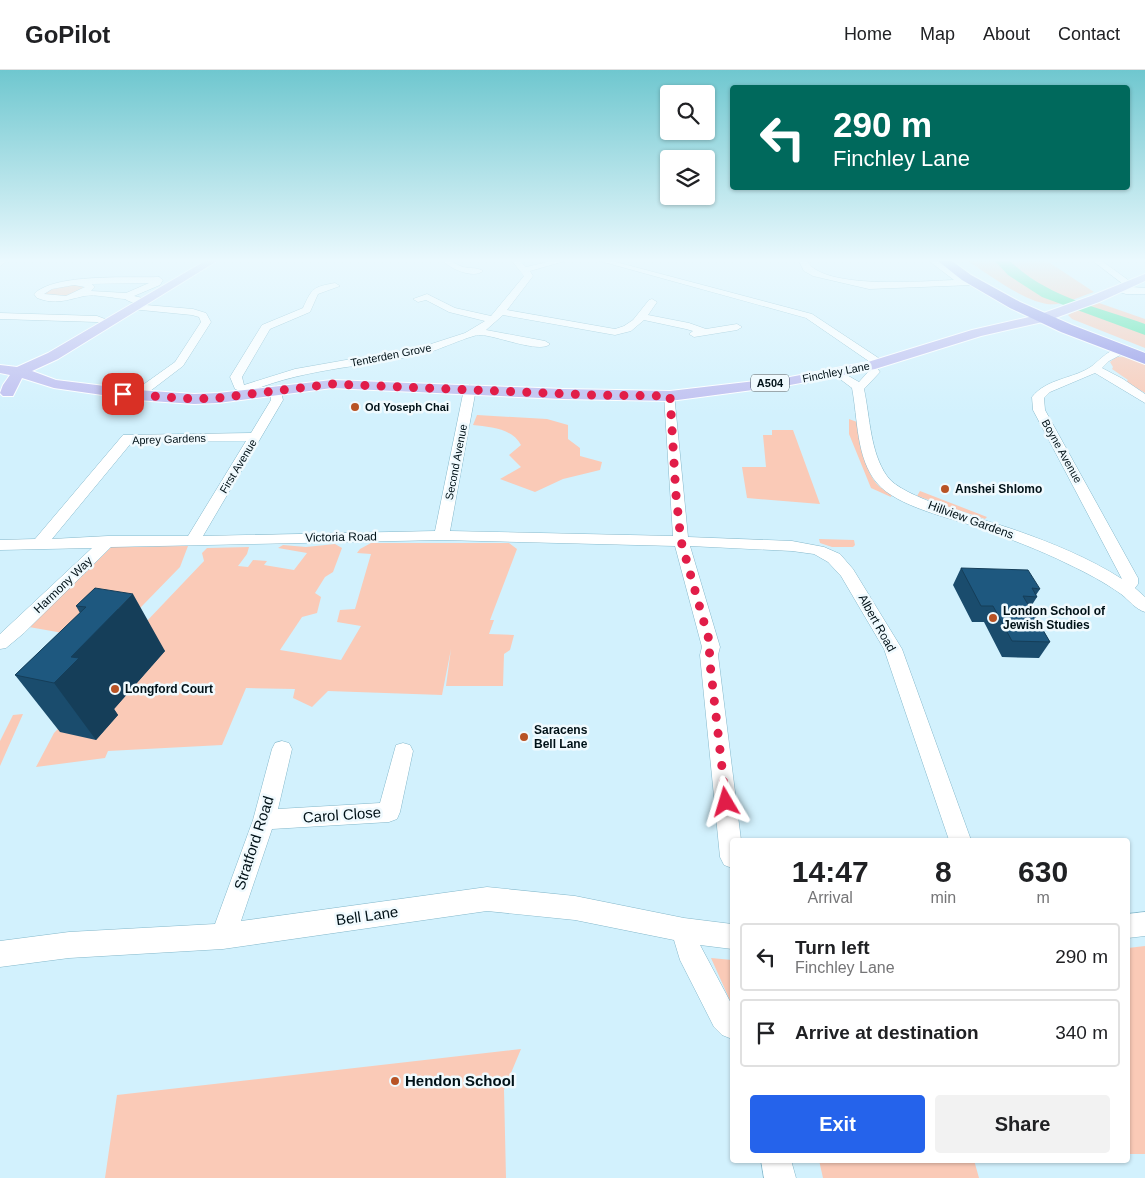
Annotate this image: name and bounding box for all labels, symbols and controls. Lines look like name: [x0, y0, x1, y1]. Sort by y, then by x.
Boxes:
text: GoPilot: [25, 21, 110, 48]
text: Home: [844, 24, 892, 44]
text: Map: [920, 24, 955, 44]
text: About: [983, 24, 1030, 44]
text: Contact: [1058, 24, 1120, 44]
map controls: [660, 85, 715, 205]
button: search: [660, 85, 715, 140]
icon: left: [750, 105, 815, 170]
text: 290 m: [833, 105, 932, 144]
text: Finchley Lane: [833, 146, 970, 171]
button: layers: [660, 150, 715, 205]
street label: Tenterden Grove: [350, 341, 432, 369]
street label: Finchley Lane: [801, 360, 871, 384]
pin: [102, 373, 144, 415]
road number: A504: [751, 374, 789, 392]
icon: arrive: [109, 380, 137, 408]
marker: Od Yoseph Chai: [349, 401, 361, 413]
place label: Od Yoseph Chai: [365, 401, 449, 413]
street label: Boyne Avenue: [1040, 417, 1084, 485]
street label: Second Avenue: [443, 423, 469, 501]
street label: Aprey Gardens: [132, 432, 207, 446]
street label: First Avenue: [217, 437, 259, 495]
place label: Anshei Shlomo: [955, 482, 1042, 496]
marker: Anshei Shlomo: [939, 483, 951, 495]
street label: Hillview Gardens: [926, 498, 1016, 542]
street label: Victoria Road: [305, 529, 377, 545]
street label: Harmony Way: [31, 554, 95, 616]
street label: Albert Road: [856, 592, 898, 654]
place label: London School of Jewish Studies: [1003, 604, 1106, 632]
marker: London School of Jewish Studies: [987, 612, 999, 624]
place label: Longford Court: [125, 682, 213, 696]
marker: Longford Court: [109, 683, 121, 695]
place label: Saracens Bell Lane: [534, 723, 588, 751]
marker: Saracens Bell Lane: [518, 731, 530, 743]
position arrow: [699, 775, 751, 827]
street label: Stratford Road: [230, 794, 277, 892]
street label: Carol Close: [302, 803, 382, 826]
text: 14:47: [792, 855, 869, 888]
text: 8: [935, 855, 952, 888]
text: 630: [1018, 855, 1068, 888]
text: Arrival: [808, 889, 853, 906]
text: min: [930, 889, 956, 906]
text: m: [1036, 889, 1050, 906]
street label: Bell Lane: [335, 903, 399, 928]
text: Turn left: [795, 937, 870, 958]
icon: left: [752, 943, 780, 971]
text: 290 m: [1055, 946, 1108, 967]
text: Finchley Lane: [795, 959, 895, 976]
icon: arrive: [752, 1019, 780, 1047]
text: Arrive at destination: [795, 1022, 979, 1043]
text: 340 m: [1055, 1022, 1108, 1043]
place label: Hendon School: [405, 1072, 515, 1089]
marker: Hendon School: [389, 1075, 401, 1087]
button: Exit: [750, 1095, 925, 1153]
button: Share: [935, 1095, 1110, 1153]

